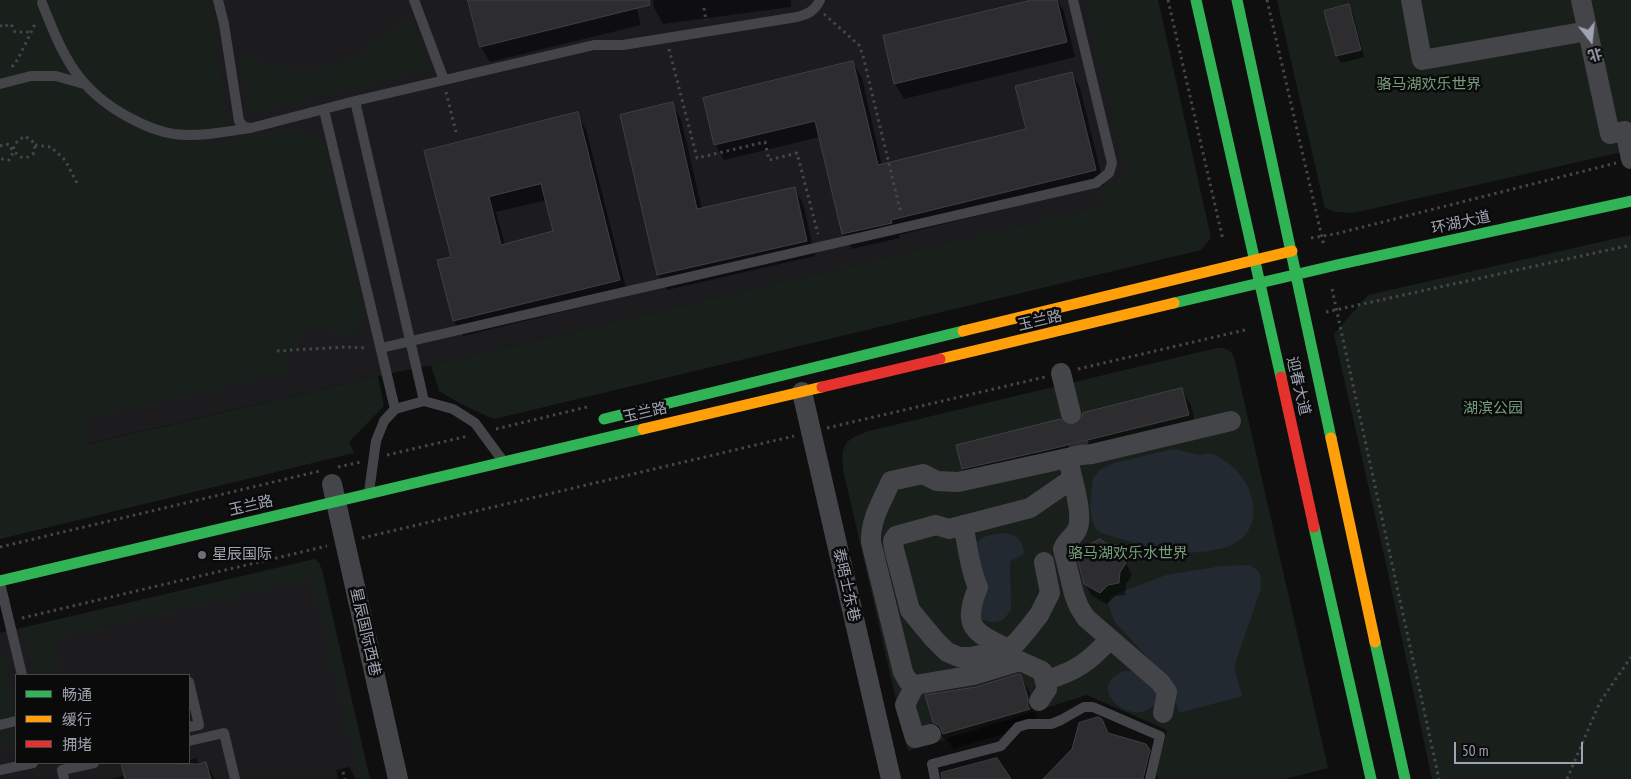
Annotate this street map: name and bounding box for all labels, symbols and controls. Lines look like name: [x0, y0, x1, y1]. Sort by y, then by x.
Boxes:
north arrow: [1566, 15, 1616, 65]
text: 北: [1586, 44, 1604, 65]
park label: 骆马湖欢乐世界: [1377, 76, 1481, 94]
street label: 环湖大道: [1430, 208, 1492, 238]
street label: 玉兰路: [1016, 307, 1064, 335]
street label: 迎春大道: [1282, 355, 1314, 417]
street label: 玉兰路: [621, 399, 669, 427]
park label: 湖滨公园: [1463, 400, 1523, 418]
street label: 玉兰路: [227, 492, 275, 520]
park label: 骆马湖欢乐水世界: [1068, 545, 1188, 563]
place label: 星辰国际: [212, 546, 272, 564]
street label: 泰晤士东巷: [829, 546, 863, 624]
marker: 星辰国际: [196, 549, 208, 561]
street label: 星辰国际西巷: [346, 586, 384, 678]
legend: [15, 674, 190, 764]
text: 畅通: [62, 685, 92, 704]
text: 缓行: [62, 710, 92, 729]
scale bar: [1456, 732, 1585, 764]
text: 拥堵: [62, 735, 92, 754]
text: 50 m: [1462, 741, 1488, 760]

